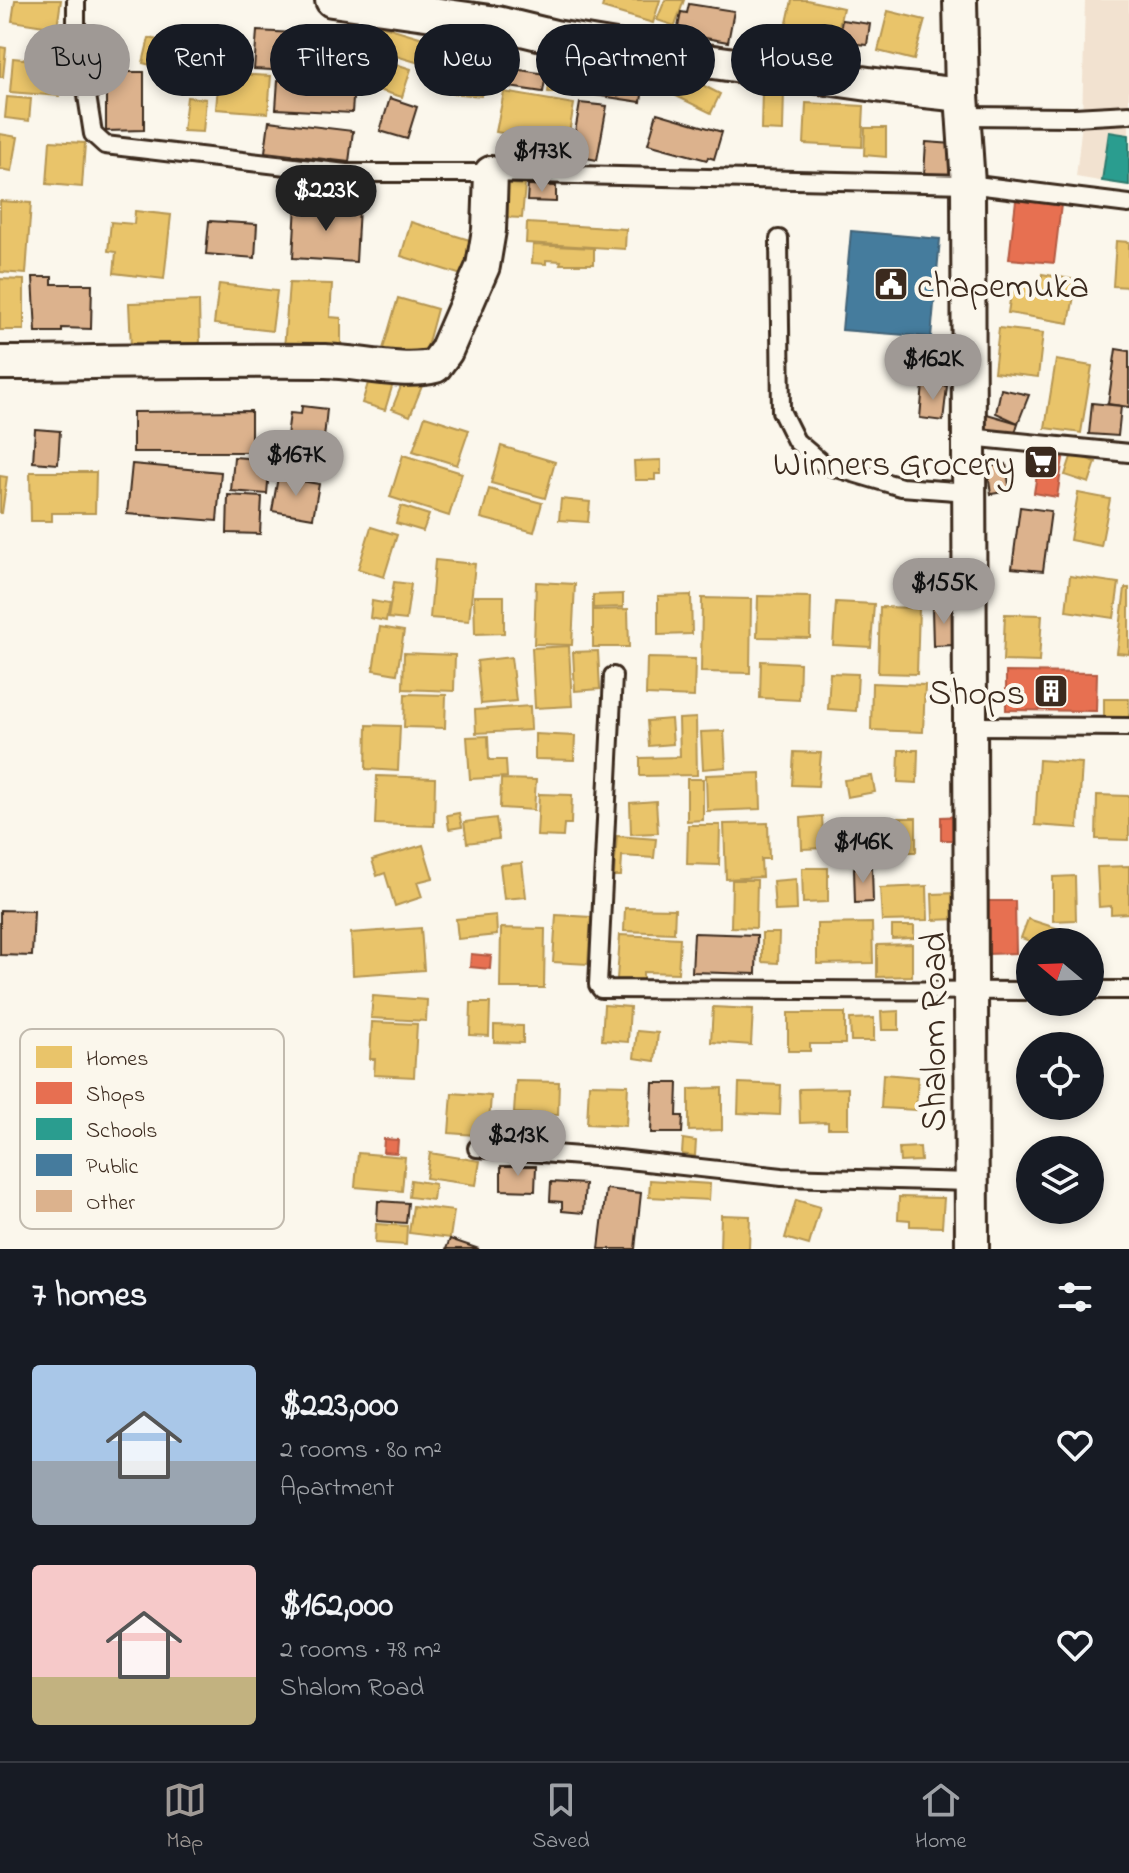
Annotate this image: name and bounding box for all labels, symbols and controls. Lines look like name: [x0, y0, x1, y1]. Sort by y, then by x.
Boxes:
chip: Buy: [24, 24, 130, 96]
chip: Rent: [146, 24, 254, 96]
chip: Filters: [270, 24, 398, 96]
chip: New: [414, 24, 520, 96]
chip: Apartment: [536, 24, 715, 96]
chip: House: [731, 24, 861, 96]
pin: $173K: [486, 126, 598, 194]
text: $173K: [513, 133, 571, 171]
pin: $223K: [270, 165, 382, 233]
text: $223K: [294, 172, 358, 210]
place label: chapemuka: [917, 262, 1089, 315]
public building icon: chapemuka: [872, 265, 910, 303]
pin: $162K: [877, 334, 989, 402]
text: $162K: [903, 341, 963, 379]
pin: $167K: [240, 430, 352, 498]
text: $167K: [267, 437, 325, 475]
place label: Winners Grocery: [773, 440, 1015, 493]
supermarket icon: Winners Grocery: [1022, 443, 1060, 481]
pin: $155K: [888, 558, 1000, 626]
text: $155K: [911, 565, 977, 603]
place label: Shops: [928, 669, 1025, 722]
building icon: Shops: [1032, 672, 1070, 710]
pin: $146K: [807, 817, 919, 885]
text: $146K: [834, 824, 892, 862]
north arrow: [1016, 928, 1104, 1016]
map controls: [1016, 928, 1104, 1224]
street label: Shalom Road: [910, 932, 963, 1132]
legend: [20, 1029, 284, 1229]
button: locate: [1016, 1032, 1104, 1120]
text: Homes: [86, 1044, 148, 1076]
text: Shops: [86, 1080, 145, 1112]
pin: $213K: [462, 1110, 574, 1178]
text: Schools: [86, 1116, 157, 1148]
text: $213K: [488, 1117, 548, 1155]
button: layers: [1016, 1136, 1104, 1224]
text: Public: [86, 1152, 139, 1184]
text: Other: [86, 1188, 135, 1220]
text: 7 homes: [32, 1272, 147, 1322]
icon: filters: [1053, 1275, 1097, 1319]
text: $223,000: [280, 1382, 398, 1432]
icon: home: [96, 1397, 192, 1493]
icon: heart: [1053, 1423, 1097, 1467]
text: 2 rooms · 80 m²: [280, 1432, 442, 1470]
text: Apartment: [280, 1470, 394, 1508]
text: $162,000: [280, 1582, 393, 1632]
icon: home: [96, 1597, 192, 1693]
icon: heart: [1053, 1623, 1097, 1667]
text: 2 rooms · 78 m²: [280, 1632, 441, 1670]
text: Shalom Road: [280, 1670, 424, 1708]
tab: Map: [163, 1778, 207, 1858]
tab: Saved: [532, 1778, 590, 1858]
tab: Home: [915, 1778, 966, 1858]

